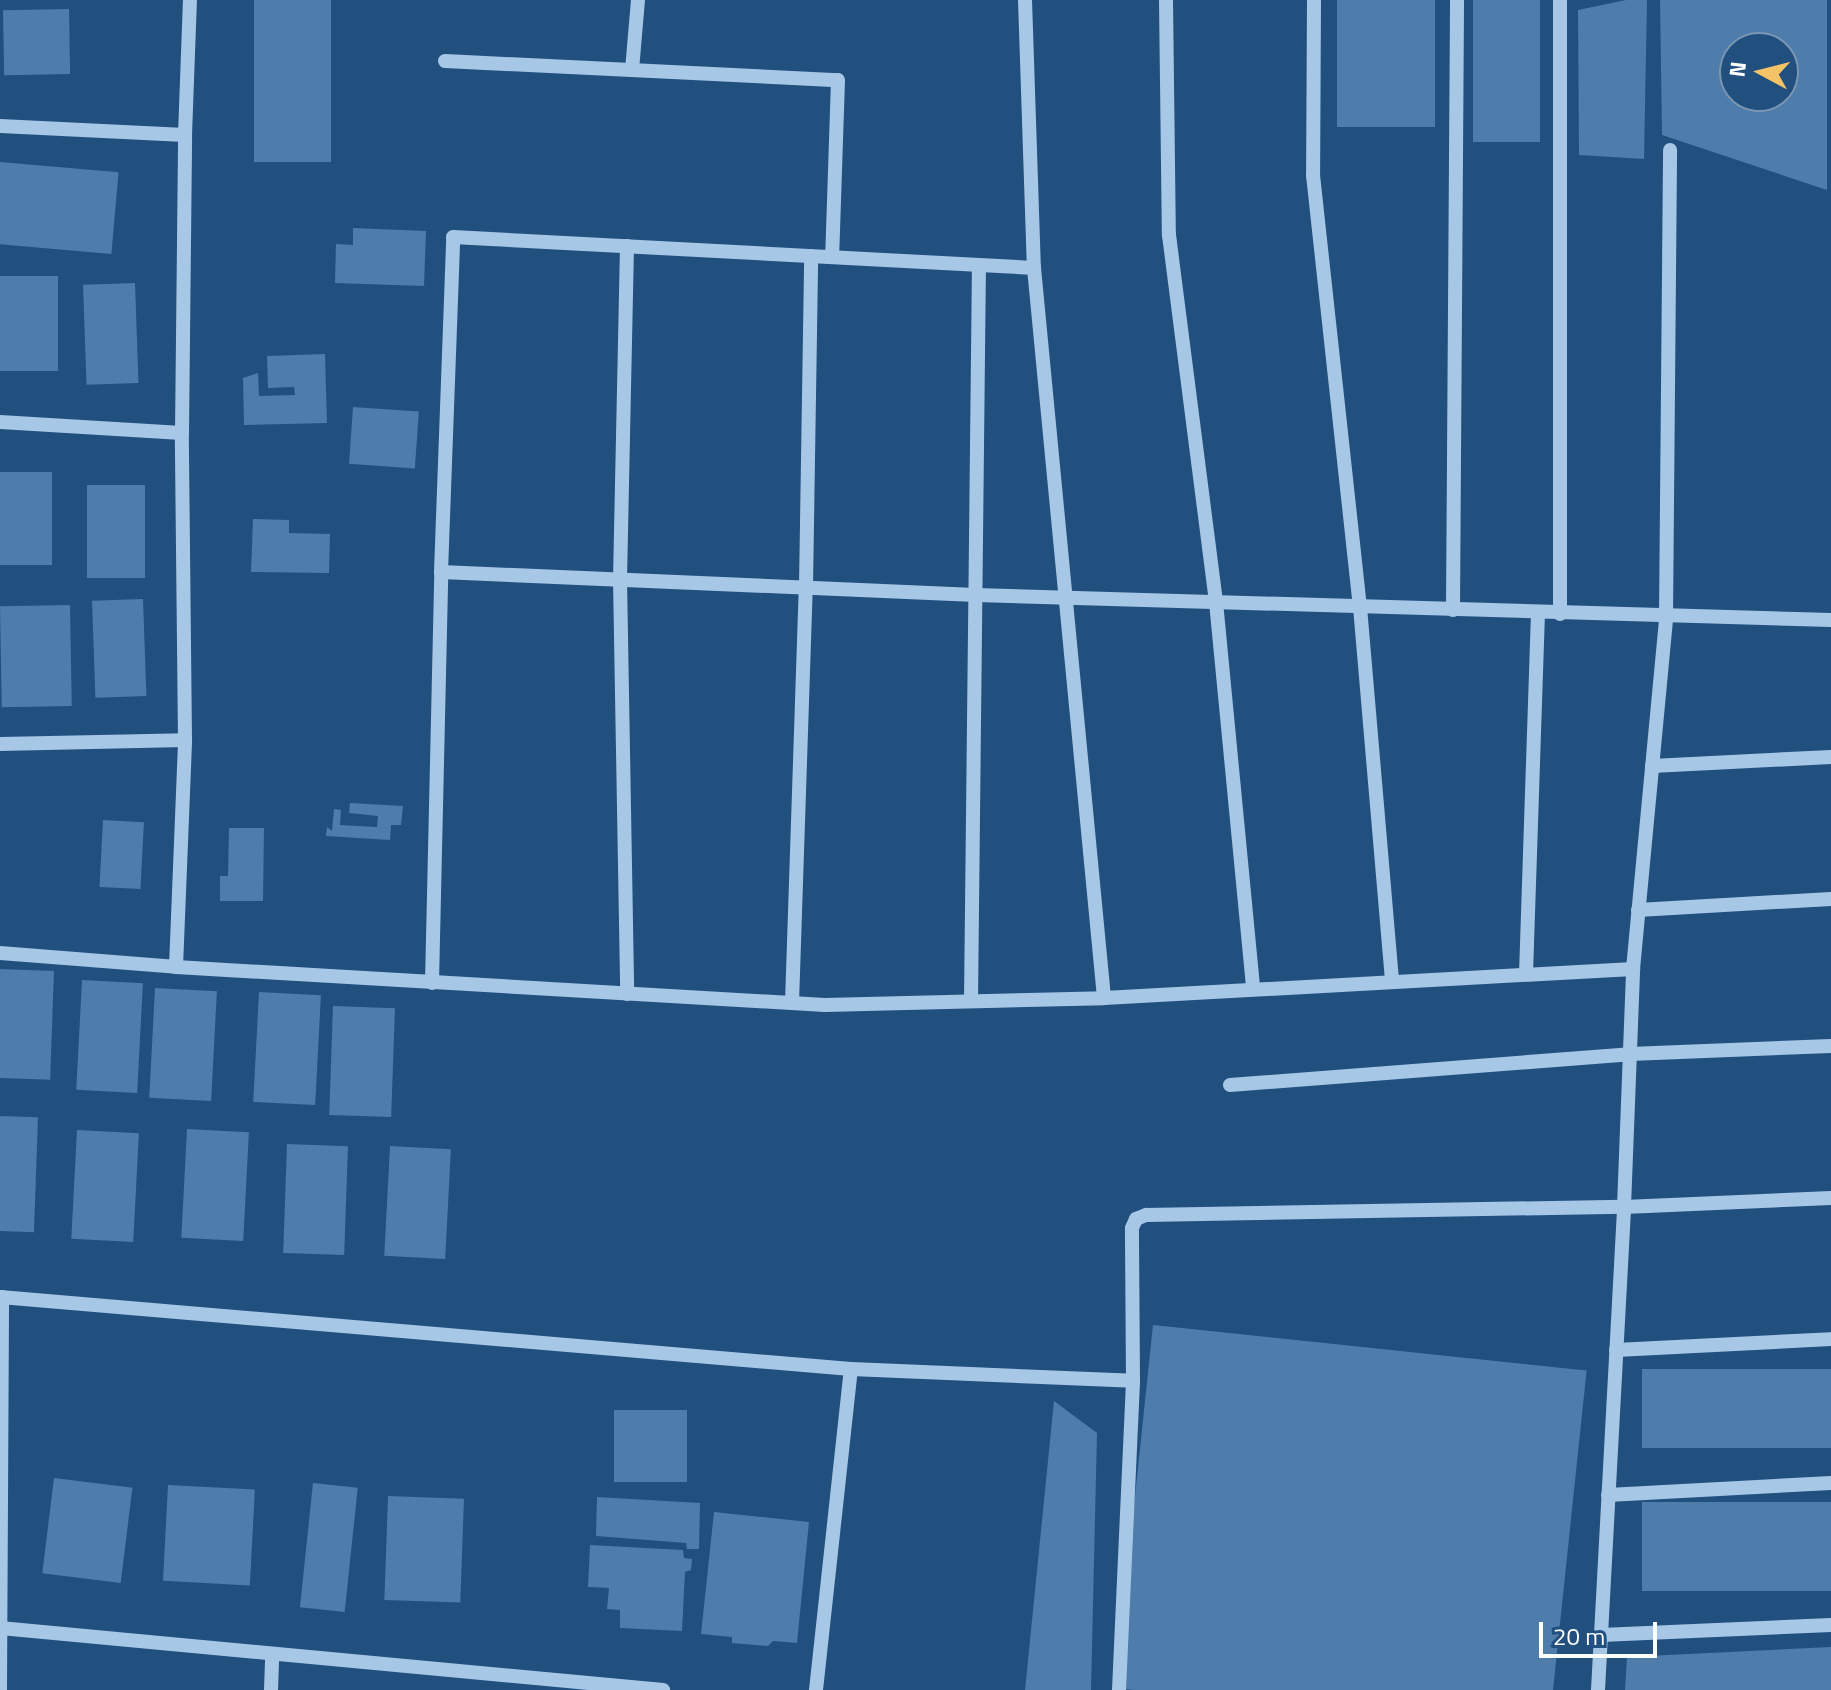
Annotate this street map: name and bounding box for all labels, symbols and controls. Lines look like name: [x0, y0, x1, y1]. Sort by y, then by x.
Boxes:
north arrow: [1719, 32, 1799, 112]
text: N: [1719, 60, 1755, 79]
scale bar: [1543, 1606, 1661, 1656]
text: 20 m: [1553, 1618, 1605, 1654]

